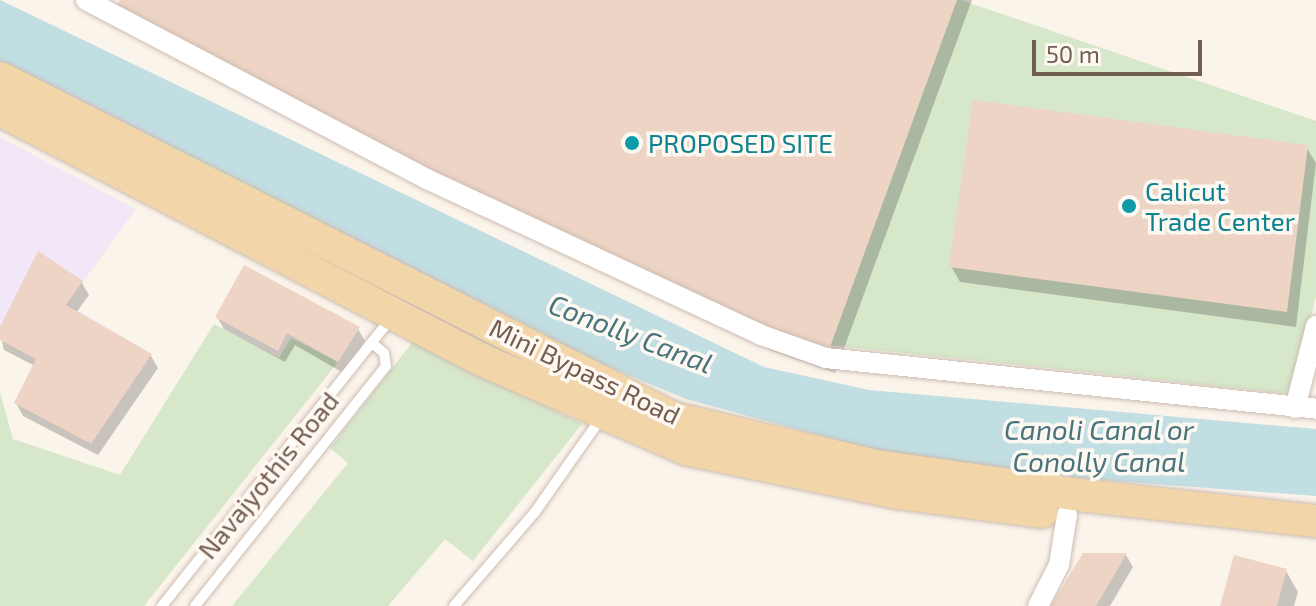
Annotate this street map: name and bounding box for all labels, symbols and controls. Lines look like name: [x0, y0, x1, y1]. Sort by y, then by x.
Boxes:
scale bar: [1036, 24, 1206, 74]
text: 50 m: [1046, 39, 1100, 68]
place label: PROPOSED SITE: [648, 127, 833, 159]
marker: PROPOSED SITE: [623, 134, 641, 152]
place label: Calicut Trade Center: [1145, 175, 1295, 236]
marker: Calicut Trade Center: [1120, 197, 1138, 215]
water label: Conolly Canal: [544, 286, 718, 380]
street label: Mini Bypass Road: [485, 311, 685, 431]
street label: Navajyothis Road: [191, 385, 345, 565]
water label: Canoli Canal or Conolly Canal: [1004, 412, 1194, 478]

